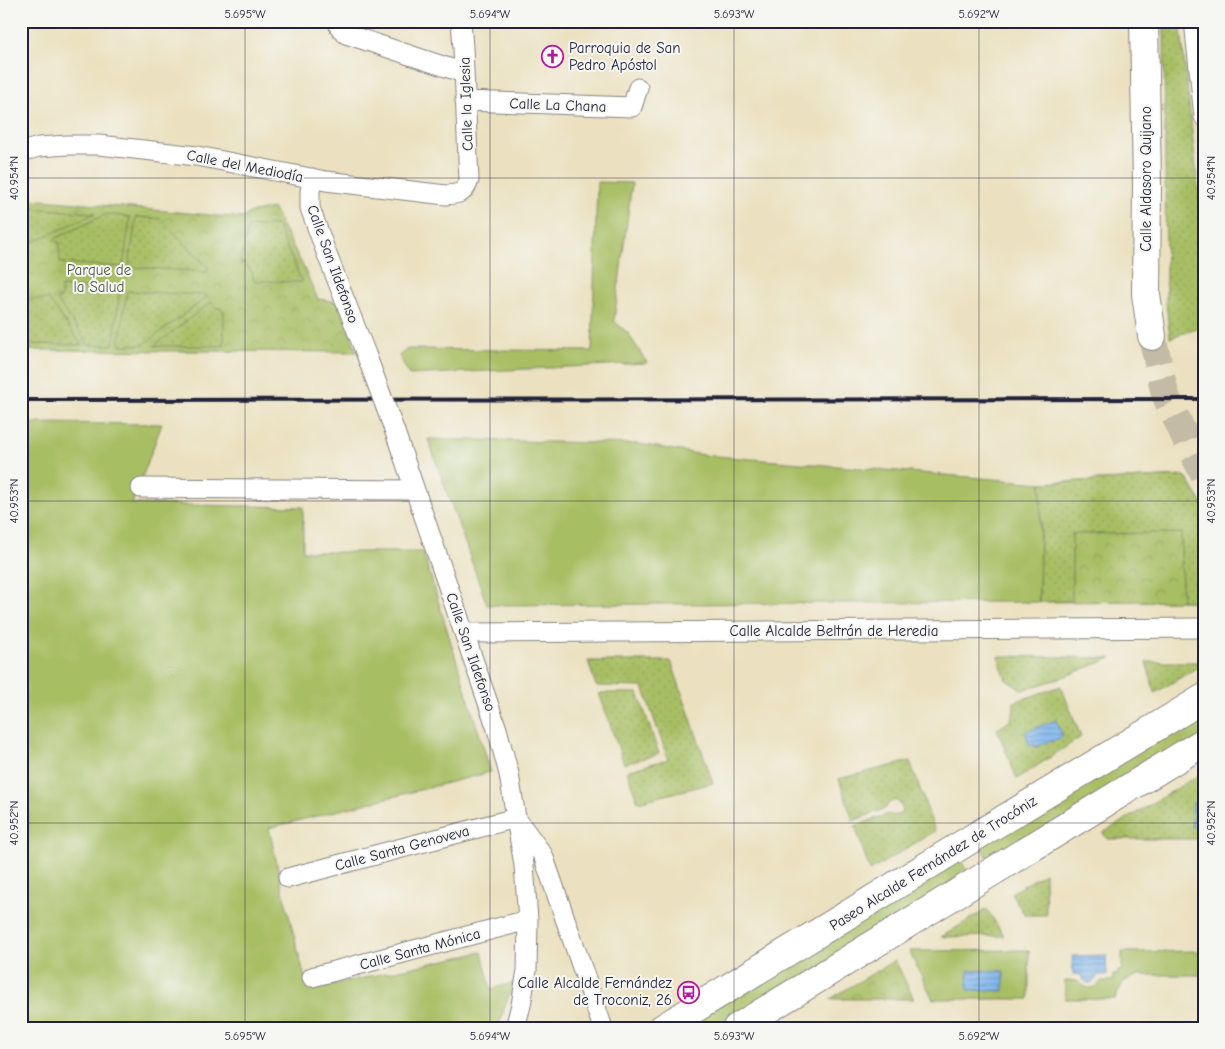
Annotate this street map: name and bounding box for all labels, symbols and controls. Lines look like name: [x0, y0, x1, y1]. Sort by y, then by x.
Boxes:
text: 5.695°W: [224, 7, 266, 21]
text: 5.694°W: [470, 7, 511, 21]
text: 5.693°W: [714, 7, 755, 21]
text: 5.692°W: [959, 7, 1000, 21]
place label: Parroquia de San Pedro Apóstol: [569, 39, 680, 74]
church icon: Parroquia de San Pedro Apóstol: [541, 45, 565, 69]
street label: Calle la Iglesia: [455, 57, 477, 151]
street label: Calle La Chana: [509, 94, 607, 116]
street label: Calle Aldasoro Quijano: [1137, 106, 1155, 252]
street label: Calle del Mediodía: [185, 146, 305, 186]
text: 40.954°N: [7, 156, 21, 200]
text: 40.954°N: [1204, 156, 1218, 200]
street label: Calle San Ildefonso: [303, 203, 363, 326]
park label: Parque de la Salud: [67, 261, 132, 296]
text: 40.953°N: [7, 479, 21, 523]
text: 40.953°N: [1204, 479, 1218, 523]
street label: Calle San Ildefonso: [442, 590, 500, 714]
street label: Calle Alcalde Beltrán de Heredia: [730, 622, 938, 640]
street label: Paseo Alcalde Fernández de Trocóniz: [826, 791, 1040, 934]
text: 40.952°N: [7, 801, 21, 845]
text: 40.952°N: [1204, 801, 1218, 845]
street label: Calle Santa Genoveva: [333, 821, 471, 875]
street label: Calle Santa Mónica: [358, 924, 482, 974]
place label: Calle Alcalde Fernández de Troconiz, 26: [518, 974, 672, 1009]
bus stop icon: Calle Alcalde Fernández de Troconiz, 26: [676, 980, 700, 1004]
text: 5.695°W: [224, 1029, 266, 1043]
text: 5.694°W: [470, 1029, 511, 1043]
text: 5.693°W: [714, 1029, 755, 1043]
text: 5.692°W: [959, 1029, 1000, 1043]

